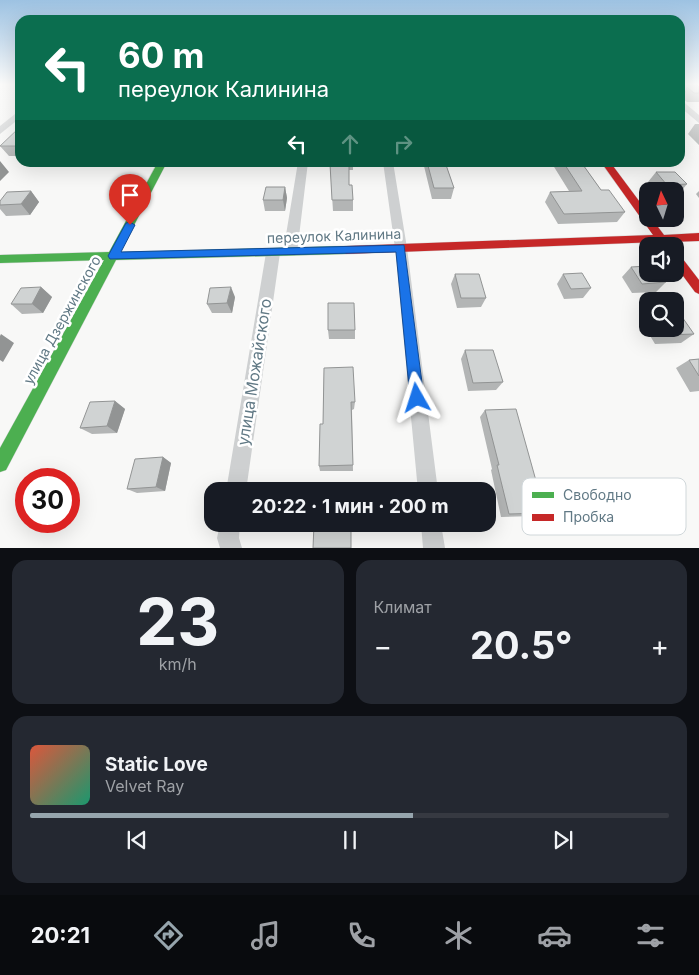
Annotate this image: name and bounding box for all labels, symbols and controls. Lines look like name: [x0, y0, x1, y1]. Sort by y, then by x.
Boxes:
text: 60 m: [118, 34, 205, 76]
icon: left: [35, 35, 100, 100]
text: переулок Калинина: [118, 76, 329, 102]
icon: left: [283, 130, 311, 158]
icon: ahead: [336, 130, 364, 158]
icon: right: [389, 130, 417, 158]
pin: [109, 174, 151, 225]
icon: arrive: [116, 181, 144, 209]
north arrow: [639, 182, 684, 228]
map controls: [639, 182, 684, 337]
street label: переулок Калинина: [267, 225, 401, 246]
button: sound: [639, 237, 684, 282]
street label: улица Дзержинского: [19, 253, 104, 387]
button: search: [639, 292, 684, 337]
street label: улица Можайского: [233, 297, 275, 447]
position arrow: [390, 371, 442, 423]
speed limit sign: 30: [15, 468, 80, 533]
legend: [522, 478, 686, 535]
text: Свободно: [563, 486, 632, 503]
text: 20:22 · 1 мин · 200 m: [252, 495, 448, 518]
text: Пробка: [563, 508, 614, 525]
text: 23: [136, 582, 219, 661]
text: Климат: [374, 597, 432, 617]
text: 20.5°: [470, 622, 572, 668]
text: −: [374, 629, 392, 663]
text: +: [650, 629, 669, 663]
text: km/h: [159, 654, 197, 674]
text: Static Love: [105, 753, 208, 776]
text: Velvet Ray: [105, 776, 184, 796]
icon: previous: [123, 826, 151, 854]
icon: pause: [336, 826, 364, 854]
icon: next: [549, 826, 577, 854]
icon: directions: [151, 918, 186, 953]
icon: music: [248, 918, 283, 953]
icon: phone: [344, 918, 379, 953]
icon: climate: [441, 918, 476, 953]
icon: car: [537, 918, 572, 953]
icon: filters: [633, 918, 668, 953]
text: 20:21: [31, 922, 90, 948]

